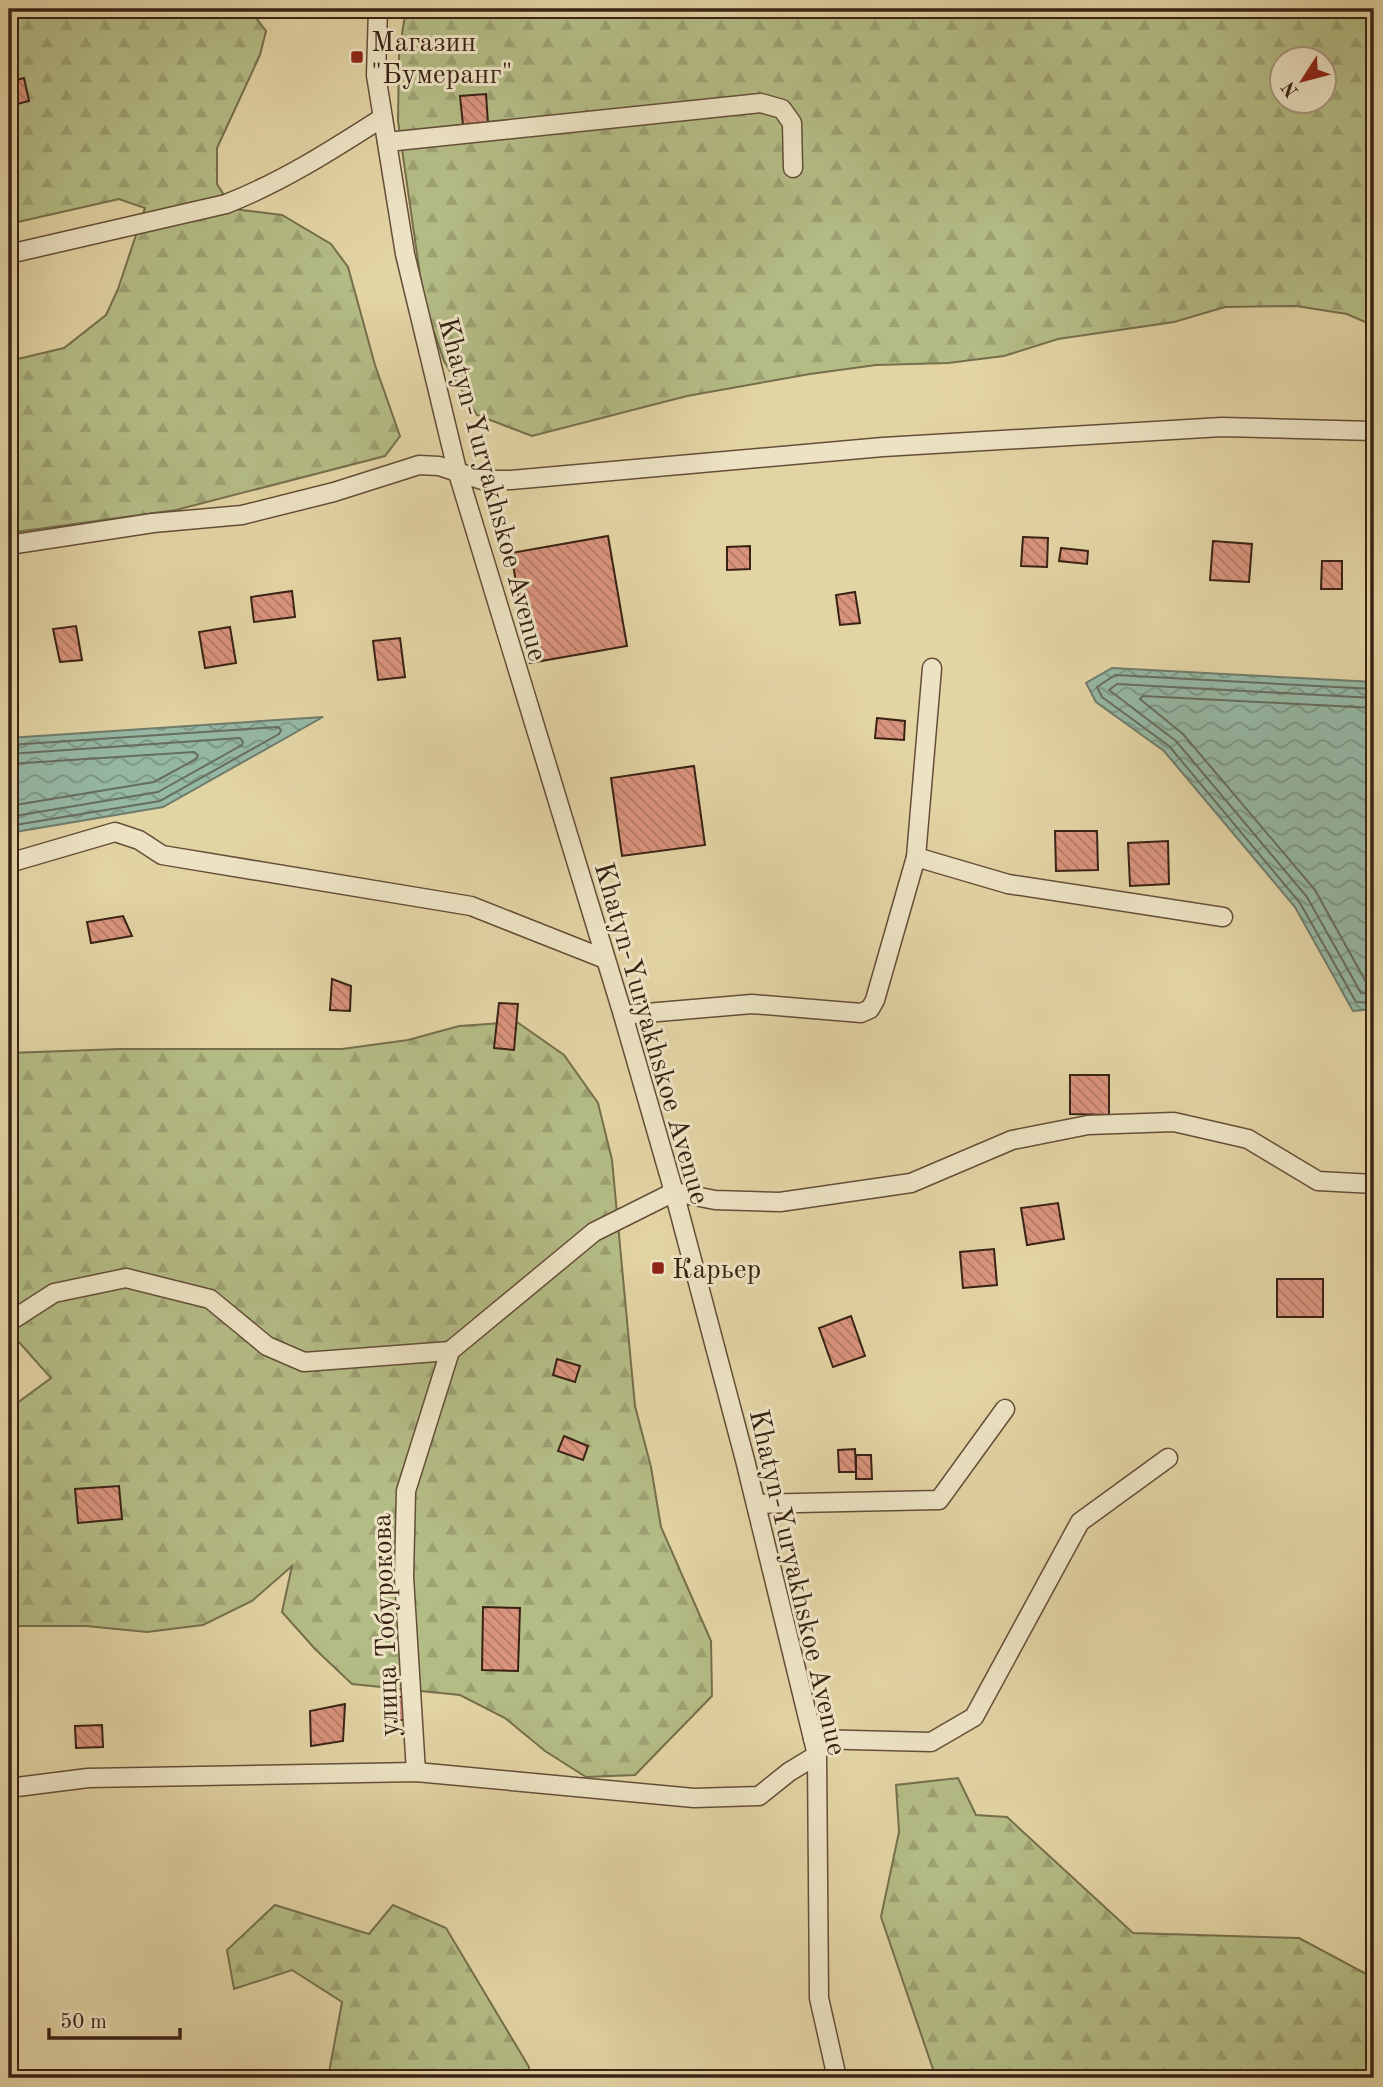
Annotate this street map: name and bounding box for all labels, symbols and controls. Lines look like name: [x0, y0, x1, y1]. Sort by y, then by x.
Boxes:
place label: Магазин "Бумеранг": [371, 30, 513, 90]
north arrow: [1268, 46, 1338, 116]
marker: Магазин "Бумеранг": [349, 49, 365, 65]
text: N: [1279, 77, 1303, 100]
street label: Khatyn-Yuryakhskoe Avenue: [432, 315, 550, 664]
street label: Khatyn-Yuryakhskoe Avenue: [588, 860, 712, 1208]
place label: Карьер: [672, 1257, 761, 1285]
marker: Карьер: [650, 1260, 666, 1276]
street label: Khatyn-Yuryakhskoe Avenue: [743, 1407, 850, 1758]
street label: улица Тобурокова: [369, 1512, 405, 1737]
scale bar: [49, 1996, 180, 2040]
text: 50 m: [60, 2012, 107, 2033]

